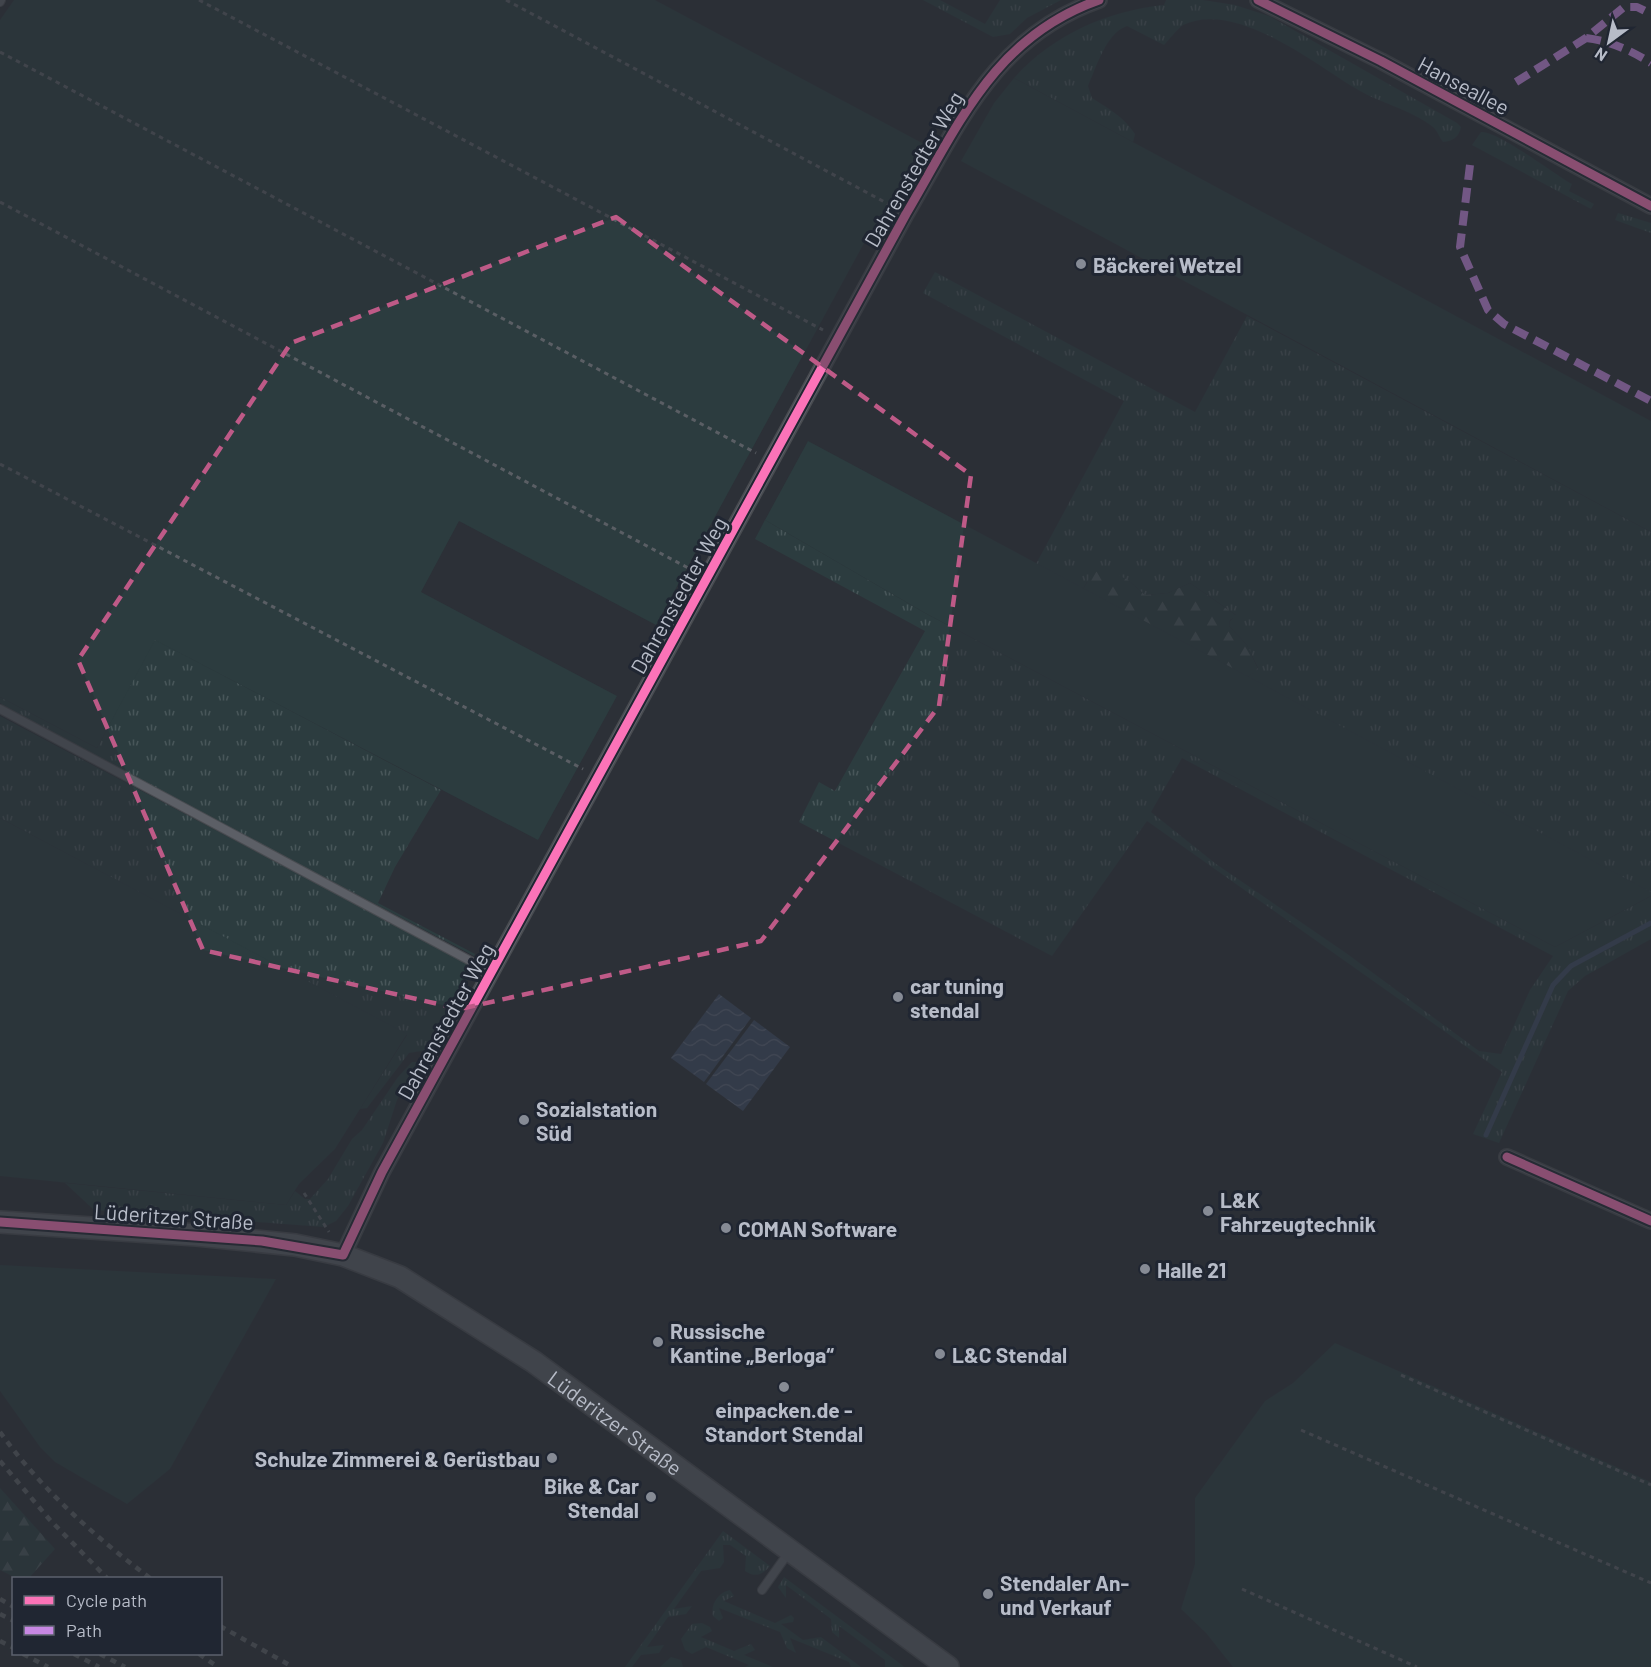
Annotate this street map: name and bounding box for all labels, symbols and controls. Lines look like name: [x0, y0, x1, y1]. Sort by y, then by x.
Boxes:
north arrow: [1579, 12, 1639, 72]
text: N: [1591, 44, 1610, 66]
street label: Hanseallee: [1414, 51, 1514, 119]
street label: Dahrenstedter Weg: [858, 87, 968, 251]
place label: Bäckerei Wetzel: [1093, 252, 1241, 277]
marker: Bäckerei Wetzel: [1074, 257, 1088, 271]
street label: Dahrenstedter Weg: [625, 512, 731, 678]
street label: Dahrenstedter Weg: [392, 938, 498, 1104]
place label: car tuning stendal: [910, 973, 1004, 1022]
marker: car tuning stendal: [891, 990, 905, 1004]
place label: Sozialstation Süd: [536, 1096, 657, 1145]
marker: Sozialstation Süd: [517, 1113, 531, 1127]
place label: L&K Fahrzeugtechnik: [1220, 1187, 1376, 1236]
street label: Lüderitzer Straße: [93, 1198, 255, 1234]
marker: L&K Fahrzeugtechnik: [1201, 1204, 1215, 1218]
place label: COMAN Software: [738, 1216, 897, 1241]
marker: COMAN Software: [719, 1221, 733, 1235]
place label: Halle 21: [1157, 1257, 1226, 1282]
marker: Halle 21: [1138, 1262, 1152, 1276]
place label: Russische Kantine „Berloga“: [670, 1318, 834, 1367]
marker: Russische Kantine „Berloga“: [651, 1335, 665, 1349]
place label: L&C Stendal: [952, 1342, 1067, 1367]
marker: L&C Stendal: [933, 1347, 947, 1361]
street label: Lüderitzer Straße: [544, 1364, 687, 1480]
marker: einpacken.de - Standort Stendal: [777, 1380, 791, 1394]
place label: einpacken.de - Standort Stendal: [705, 1397, 863, 1446]
place label: Schulze Zimmerei & Gerüstbau: [255, 1446, 540, 1471]
marker: Schulze Zimmerei & Gerüstbau: [545, 1451, 559, 1465]
place label: Bike & Car Stendal: [544, 1473, 639, 1522]
marker: Bike & Car Stendal: [644, 1490, 658, 1504]
place label: Stendaler An- und Verkauf: [1000, 1570, 1129, 1619]
legend: [12, 1577, 222, 1655]
marker: Stendaler An- und Verkauf: [981, 1587, 995, 1601]
text: Cycle path: [66, 1589, 147, 1611]
text: Path: [66, 1619, 102, 1641]

